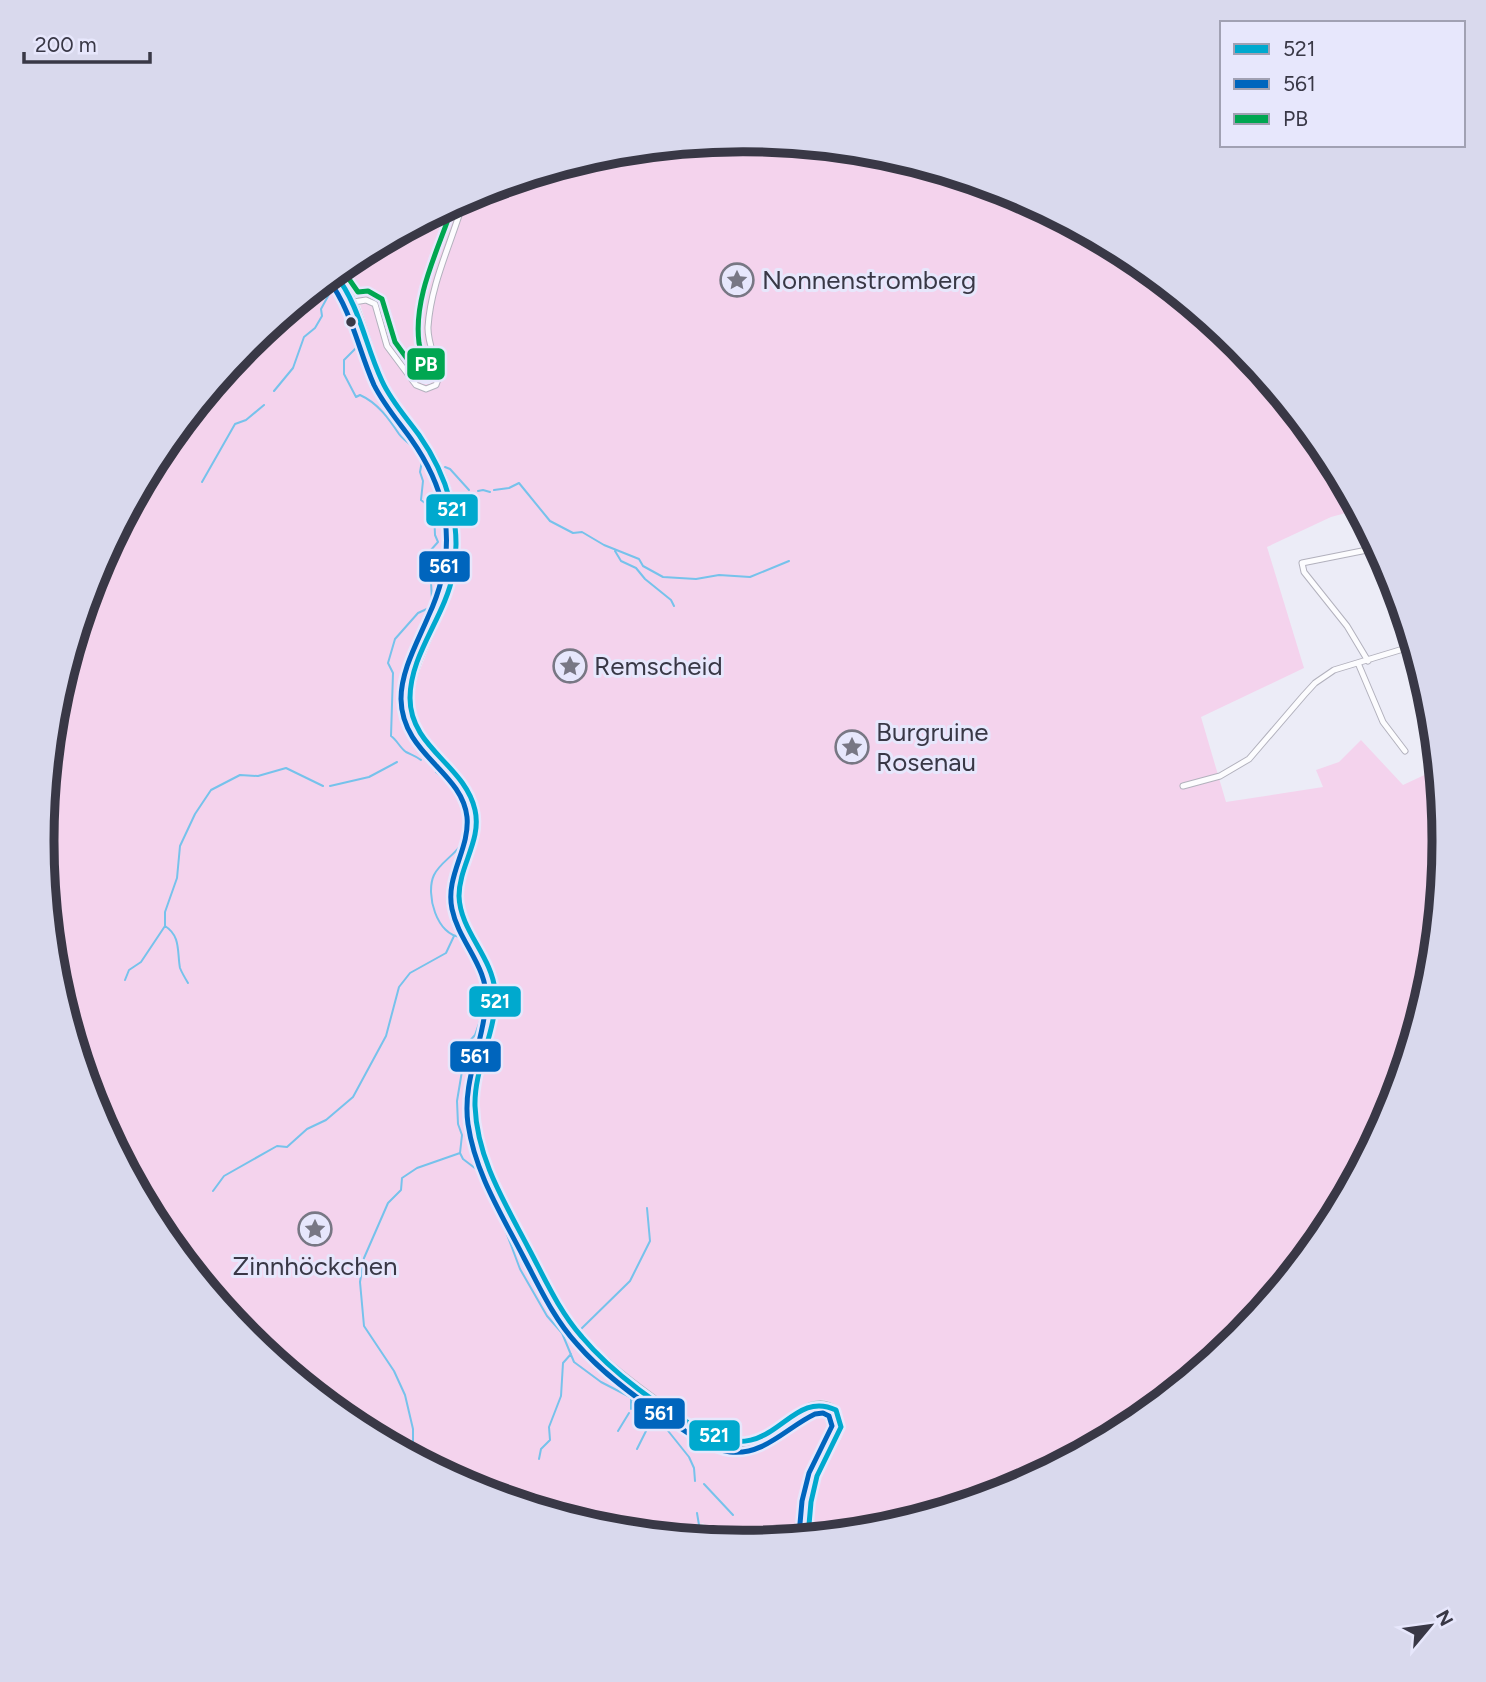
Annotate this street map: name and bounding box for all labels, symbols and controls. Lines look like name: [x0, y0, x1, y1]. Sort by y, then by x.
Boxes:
scale bar: [24, 21, 150, 65]
legend: [1220, 21, 1465, 147]
text: 200 m: [35, 32, 97, 57]
text: 521: [1283, 36, 1316, 61]
text: 561: [1283, 71, 1316, 96]
text: PB: [1283, 106, 1308, 131]
place icon: Nonnenstromberg: [718, 261, 756, 299]
place label: Nonnenstromberg: [762, 264, 976, 296]
unlabelled marker: [344, 315, 358, 329]
line badge: PB: [406, 347, 446, 381]
text: PB: [414, 353, 438, 376]
line badge: 521: [425, 493, 479, 527]
text: 521: [437, 498, 467, 521]
line badge: 561: [418, 550, 471, 583]
text: 561: [429, 555, 459, 578]
place icon: Remscheid: [551, 647, 589, 685]
place label: Remscheid: [594, 650, 723, 682]
place label: Burgruine Rosenau: [876, 716, 988, 778]
place icon: Burgruine Rosenau: [833, 728, 871, 766]
line badge: 521: [468, 985, 522, 1018]
text: 521: [480, 990, 510, 1013]
line badge: 561: [449, 1040, 502, 1073]
text: 561: [460, 1045, 490, 1068]
place icon: Zinnhöckchen: [296, 1210, 334, 1248]
place label: Zinnhöckchen: [233, 1250, 397, 1282]
line badge: 561: [633, 1397, 686, 1430]
text: 561: [644, 1402, 674, 1425]
line badge: 521: [688, 1419, 741, 1452]
text: 521: [699, 1424, 729, 1447]
north arrow: [1395, 1591, 1465, 1661]
text: N: [1431, 1606, 1458, 1630]

